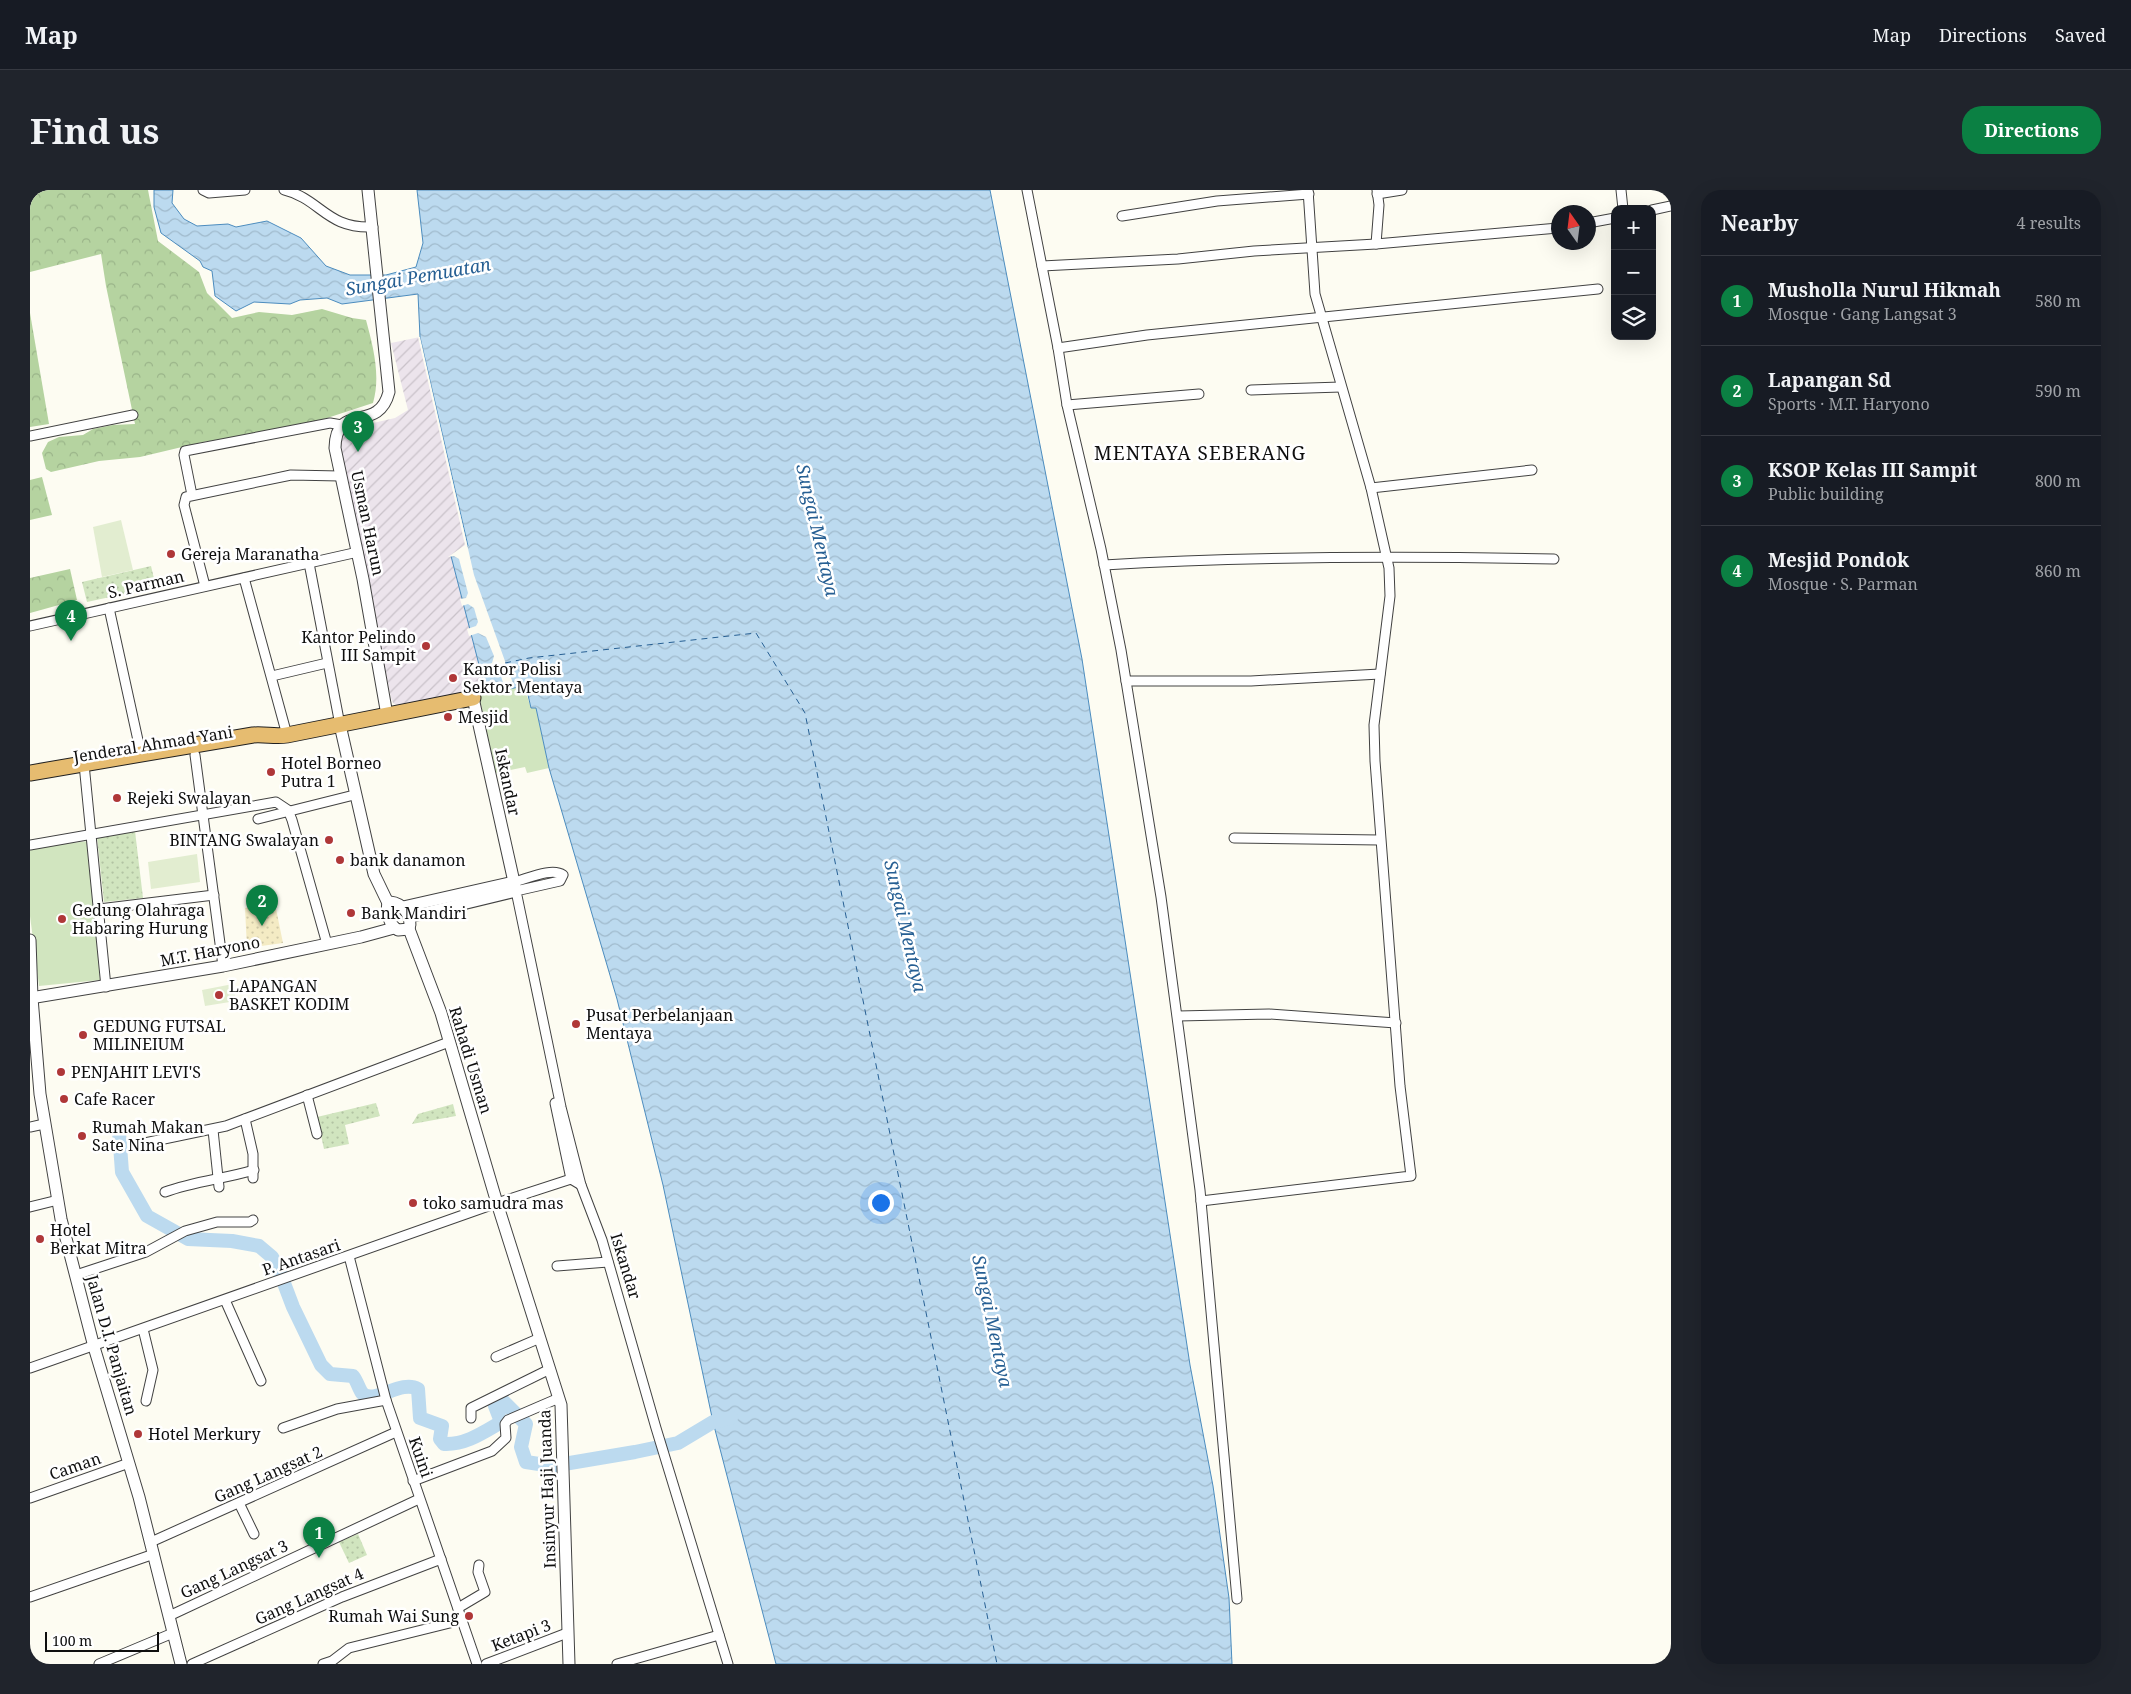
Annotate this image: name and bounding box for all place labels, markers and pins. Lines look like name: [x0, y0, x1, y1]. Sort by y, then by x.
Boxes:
pin: 3: [342, 411, 374, 452]
place label: Gereja Maranatha: [181, 543, 319, 565]
marker: Gereja Maranatha: [165, 548, 177, 560]
pin: 4: [55, 600, 87, 641]
place label: Kantor Pelindo III Sampit: [301, 626, 416, 666]
marker: Kantor Pelindo III Sampit: [420, 640, 432, 652]
place label: Kantor Polisi Sektor Mentaya: [463, 658, 582, 698]
marker: Kantor Polisi Sektor Mentaya: [447, 672, 459, 684]
place label: Mesjid: [458, 706, 509, 728]
marker: Mesjid: [442, 711, 454, 723]
place label: Hotel Borneo Putra 1: [281, 752, 382, 792]
marker: Hotel Borneo Putra 1: [265, 766, 277, 778]
place label: Rejeki Swalayan: [127, 787, 251, 809]
marker: Rejeki Swalayan: [111, 792, 123, 804]
place label: BINTANG Swalayan: [169, 829, 319, 851]
marker: BINTANG Swalayan: [323, 834, 335, 846]
place label: bank danamon: [350, 849, 466, 871]
marker: bank danamon: [334, 854, 346, 866]
pin: 2: [246, 885, 278, 926]
place label: Gedung Olahraga Habaring Hurung: [72, 899, 208, 939]
place label: Bank Mandiri: [361, 902, 466, 924]
marker: Bank Mandiri: [345, 907, 357, 919]
marker: Gedung Olahraga Habaring Hurung: [56, 913, 68, 925]
place label: LAPANGAN BASKET KODIM: [229, 975, 350, 1015]
marker: LAPANGAN BASKET KODIM: [213, 989, 225, 1001]
place label: Pusat Perbelanjaan Mentaya: [586, 1004, 733, 1044]
place label: GEDUNG FUTSAL MILINEIUM: [93, 1015, 226, 1055]
marker: Pusat Perbelanjaan Mentaya: [570, 1018, 582, 1030]
marker: GEDUNG FUTSAL MILINEIUM: [77, 1029, 89, 1041]
place label: PENJAHIT LEVI'S: [71, 1061, 201, 1083]
marker: PENJAHIT LEVI'S: [55, 1066, 67, 1078]
place label: Cafe Racer: [74, 1088, 155, 1110]
marker: Cafe Racer: [58, 1093, 70, 1105]
place label: Rumah Makan Sate Nina: [92, 1116, 204, 1156]
marker: Rumah Makan Sate Nina: [76, 1130, 88, 1142]
place label: toko samudra mas: [423, 1192, 563, 1214]
marker: toko samudra mas: [407, 1197, 419, 1209]
place label: Hotel Berkat Mitra: [50, 1219, 147, 1259]
marker: Hotel Berkat Mitra: [34, 1233, 46, 1245]
place label: Hotel Merkury: [148, 1423, 261, 1445]
marker: Hotel Merkury: [132, 1428, 144, 1440]
pin: 1: [303, 1517, 335, 1558]
place label: Rumah Wai Sung: [328, 1605, 459, 1627]
marker: Rumah Wai Sung: [463, 1610, 475, 1622]

